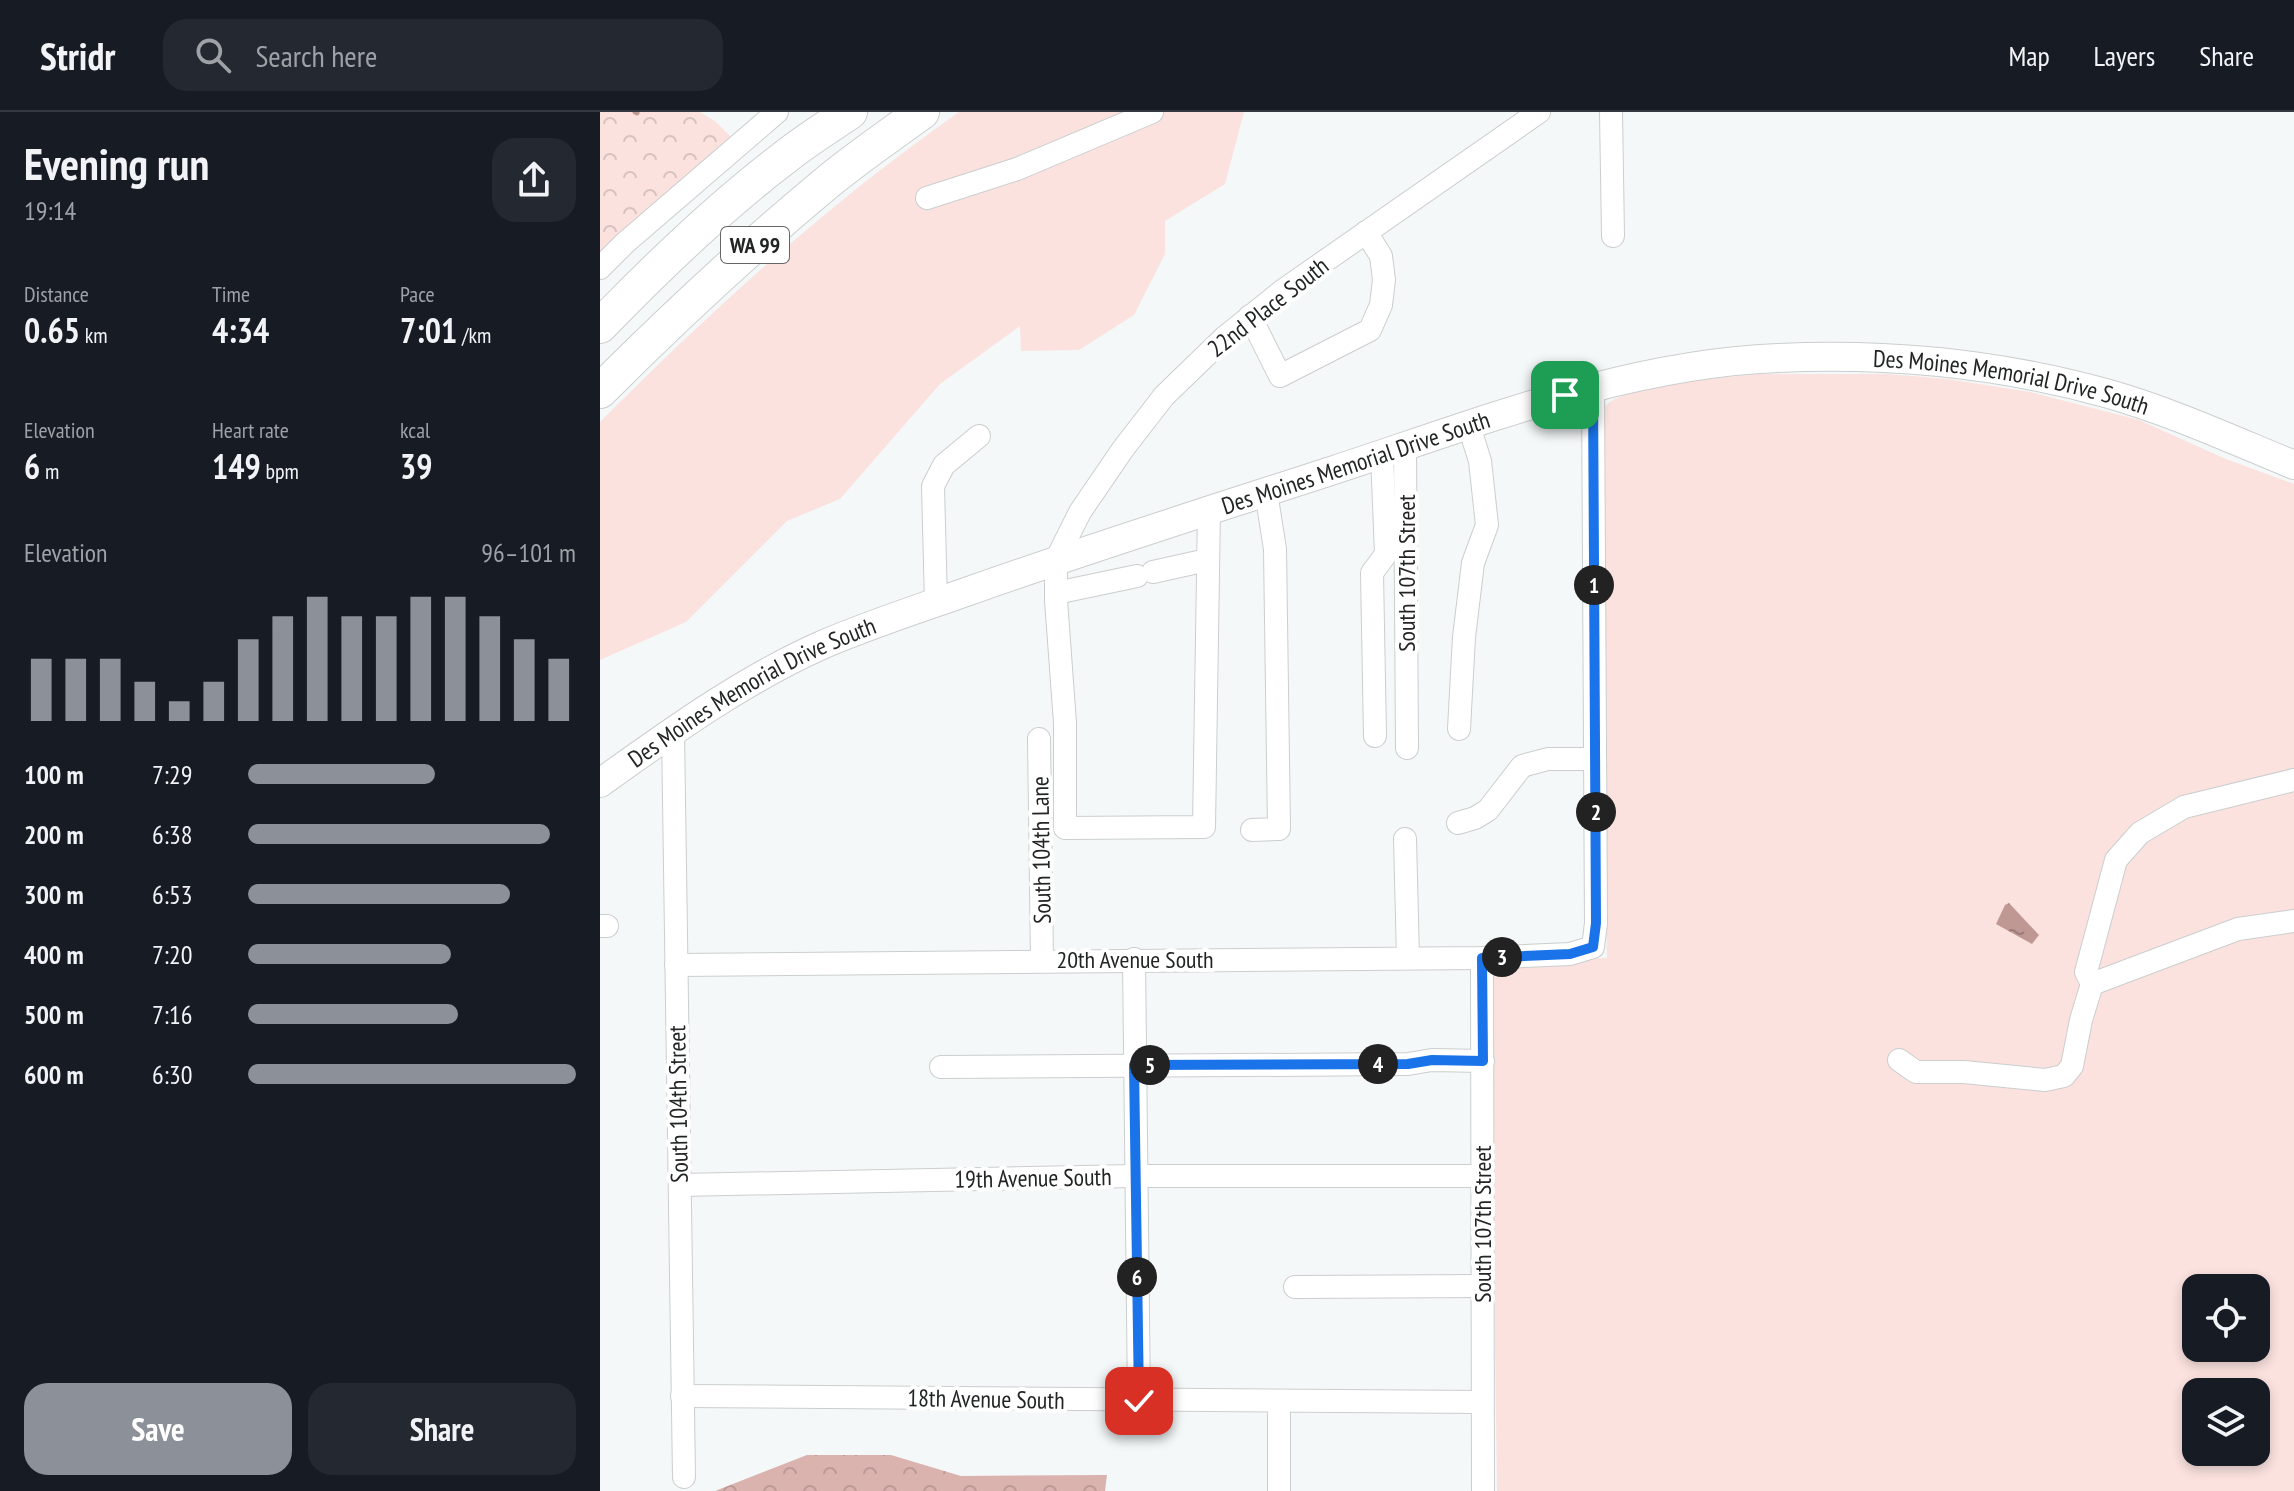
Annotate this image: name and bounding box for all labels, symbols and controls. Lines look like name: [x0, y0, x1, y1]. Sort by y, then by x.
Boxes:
search box: [163, 19, 723, 91]
text: Stridr: [40, 31, 115, 80]
icon: search: [191, 33, 235, 77]
text: Search here: [255, 36, 377, 75]
text: Map: [2008, 37, 2050, 74]
text: Layers: [2094, 37, 2155, 74]
text: Share: [2199, 37, 2254, 74]
text: Evening run: [24, 135, 209, 192]
button: share: [492, 138, 576, 222]
text: 19:14: [24, 194, 76, 227]
road number: WA 99: [721, 227, 789, 263]
street label: 22nd Place South: [1201, 250, 1335, 364]
text: Distance: [24, 280, 89, 308]
text: Time: [212, 280, 250, 308]
text: Pace: [400, 280, 435, 308]
text: 0.65: [24, 308, 80, 352]
text: 4:34: [212, 308, 269, 352]
text: 7:01: [400, 308, 457, 352]
text: km: [80, 321, 108, 349]
text: /km: [457, 321, 491, 349]
street label: Des Moines Memorial Drive South: [1872, 342, 2153, 421]
pin: [1531, 361, 1599, 429]
icon: arrive: [1543, 373, 1587, 417]
street label: Des Moines Memorial Drive South: [1218, 404, 1494, 521]
text: Elevation: [24, 416, 95, 444]
text: Heart rate: [212, 416, 289, 444]
text: kcal: [400, 416, 430, 444]
text: 6: [24, 444, 40, 488]
text: 149: [212, 444, 261, 488]
text: 39: [400, 444, 433, 488]
text: m: [40, 457, 59, 485]
text: bpm: [261, 457, 299, 485]
street label: South 107th Street: [1391, 494, 1422, 652]
text: Elevation: [24, 536, 107, 569]
text: 96–101 m: [481, 536, 576, 569]
pin: 1: [1574, 565, 1614, 605]
text: 1: [1589, 571, 1599, 599]
street label: Des Moines Memorial Drive South: [622, 610, 880, 774]
text: 100 m: [24, 758, 84, 791]
text: 7:29: [152, 758, 192, 791]
street label: South 104th Lane: [1024, 776, 1058, 924]
pin: 2: [1576, 792, 1616, 832]
text: 2: [1591, 798, 1601, 826]
text: 200 m: [24, 818, 84, 851]
text: 6:38: [152, 818, 192, 851]
text: 300 m: [24, 878, 84, 911]
text: 6:53: [152, 878, 192, 911]
pin: 3: [1482, 937, 1522, 977]
text: 400 m: [24, 938, 84, 971]
text: 7:20: [152, 938, 192, 971]
text: 3: [1497, 943, 1507, 971]
street label: 20th Avenue South: [1056, 944, 1214, 975]
text: 500 m: [24, 998, 84, 1031]
text: 7:16: [152, 998, 192, 1031]
street label: South 104th Street: [661, 1025, 695, 1183]
pin: 4: [1358, 1044, 1398, 1084]
pin: 5: [1130, 1045, 1170, 1085]
text: 4: [1373, 1050, 1383, 1078]
text: 5: [1145, 1051, 1155, 1079]
text: 600 m: [24, 1058, 84, 1091]
text: 6:30: [152, 1058, 192, 1091]
street label: South 107th Street: [1467, 1145, 1498, 1303]
street label: 19th Avenue South: [954, 1161, 1112, 1195]
pin: 6: [1117, 1257, 1157, 1297]
text: 6: [1132, 1263, 1142, 1291]
map controls: [2182, 1274, 2270, 1466]
button: locate: [2182, 1274, 2270, 1362]
pin: [1105, 1367, 1173, 1435]
button: layers: [2182, 1378, 2270, 1466]
icon: check: [1117, 1379, 1161, 1423]
street label: 18th Avenue South: [907, 1382, 1065, 1416]
button: Save: [24, 1383, 292, 1475]
button: Share: [308, 1383, 576, 1475]

